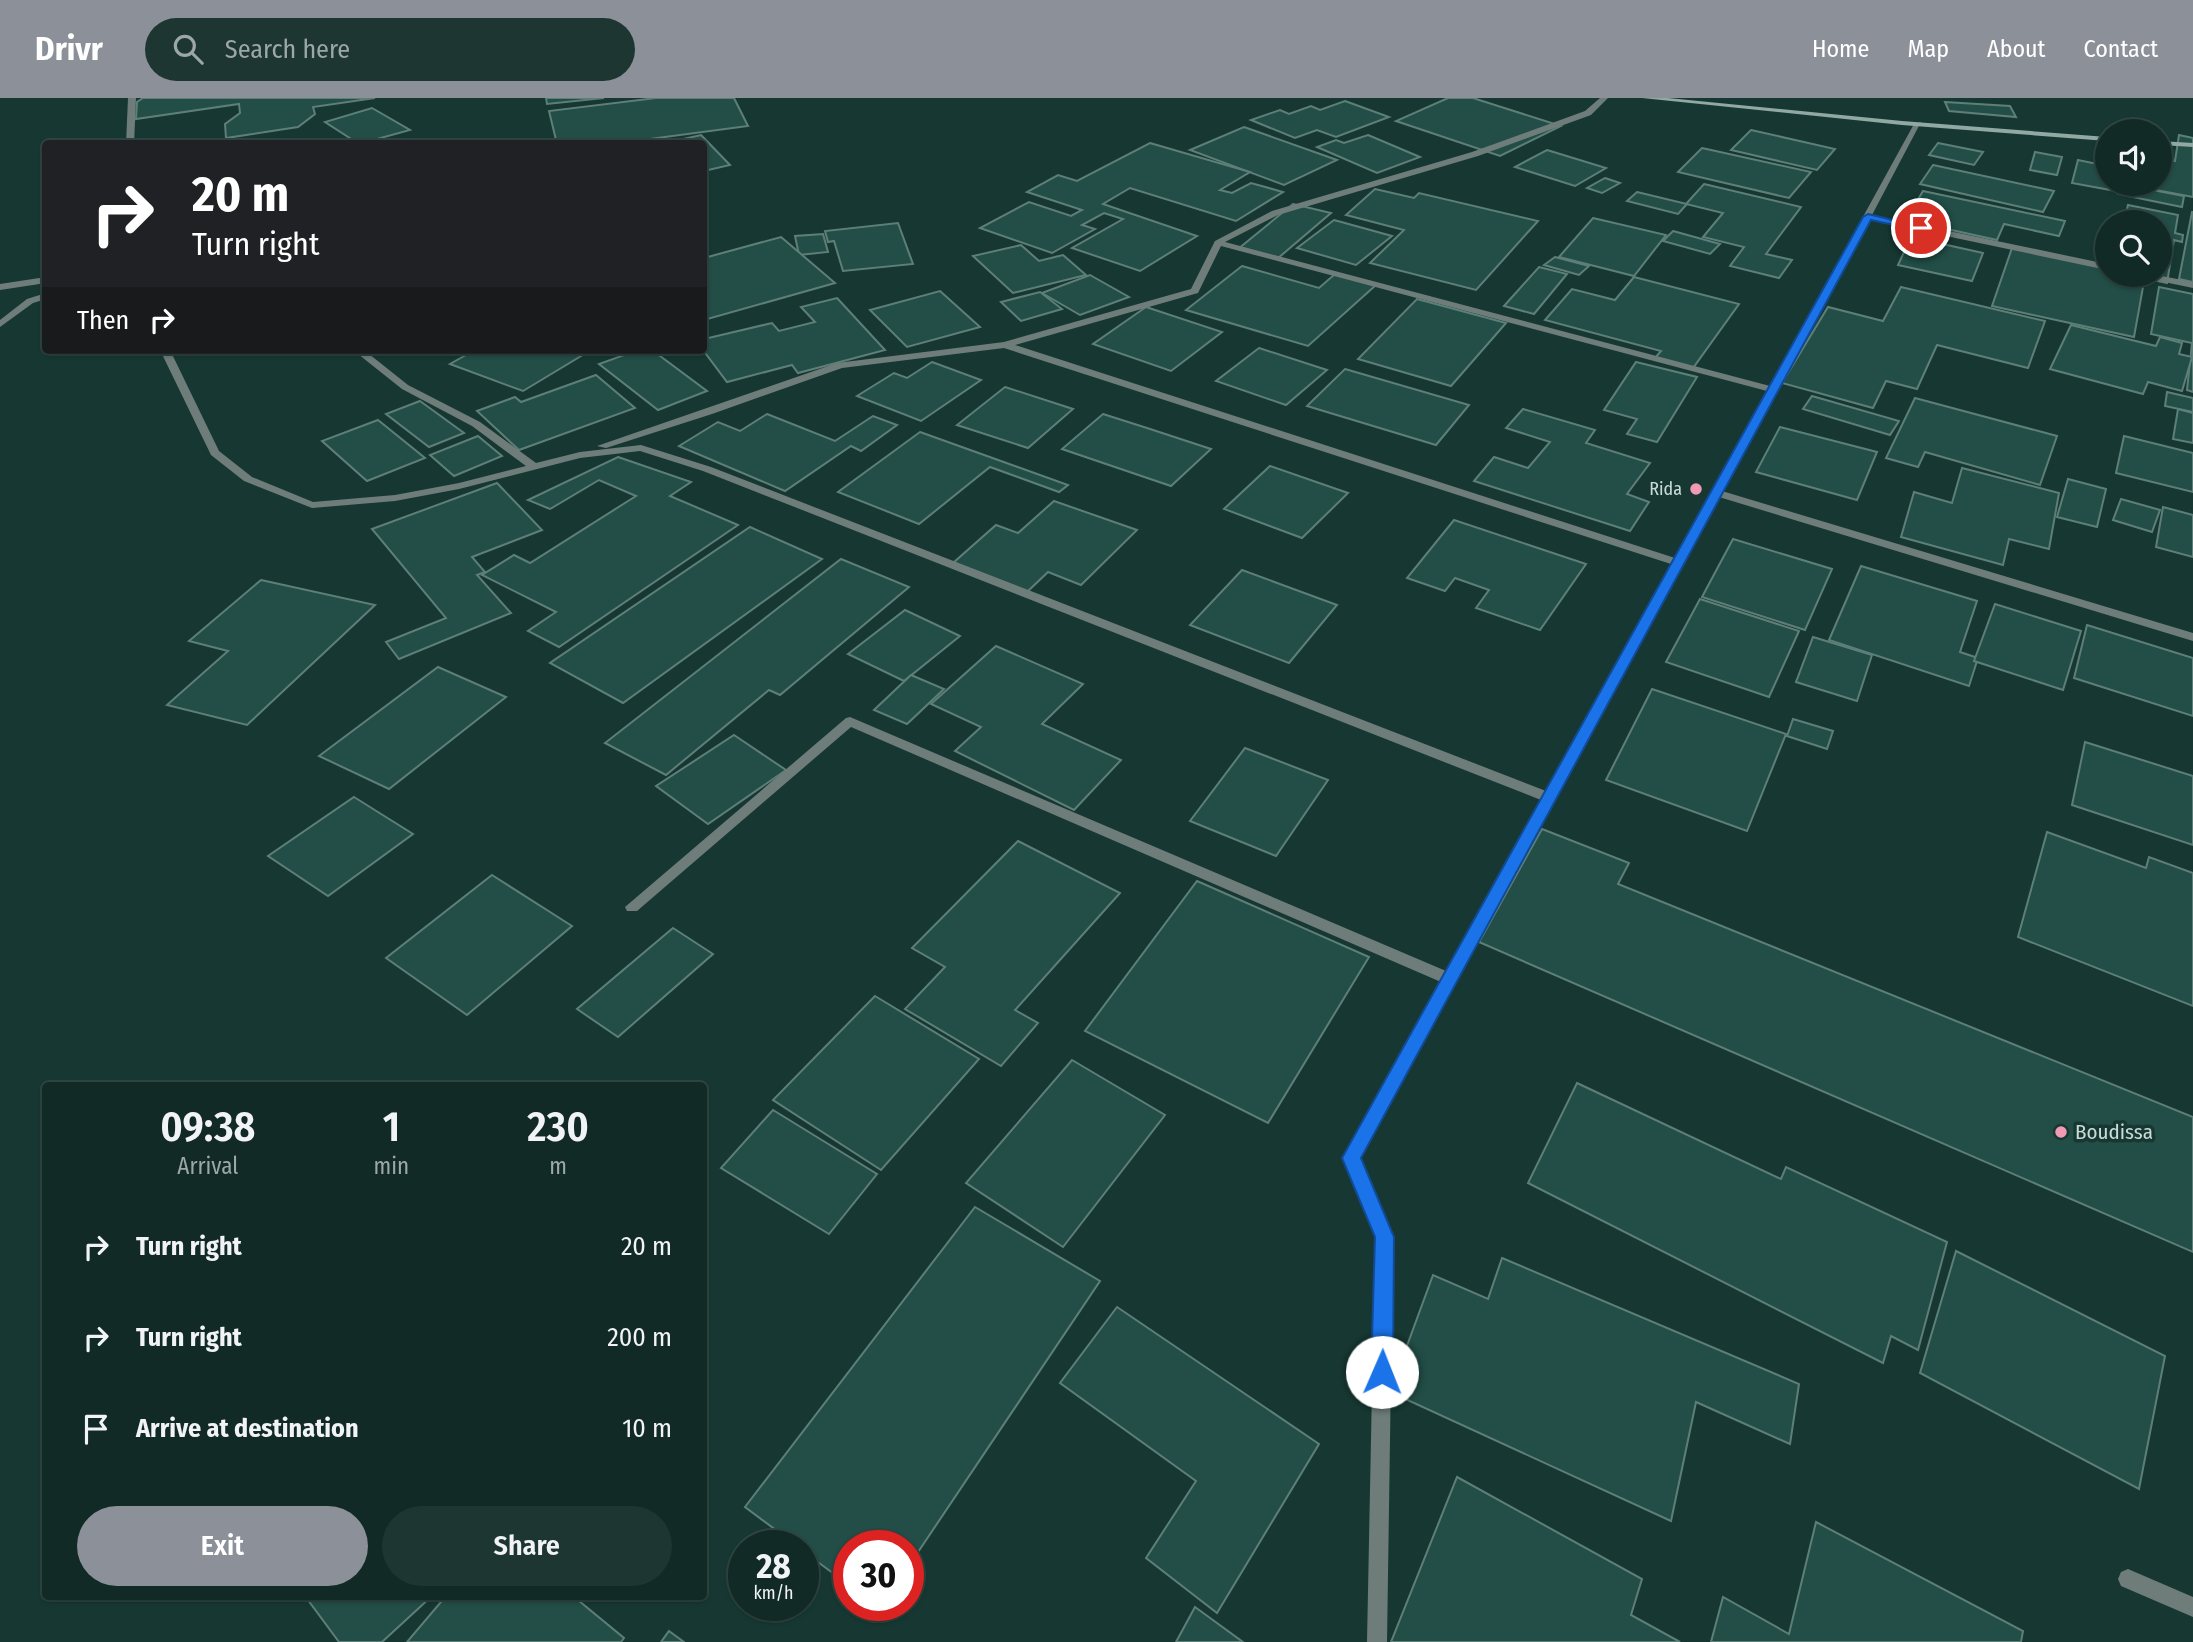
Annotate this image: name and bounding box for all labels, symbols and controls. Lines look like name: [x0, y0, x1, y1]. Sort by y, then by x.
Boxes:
search box: [145, 18, 635, 81]
text: Drivr: [35, 29, 103, 69]
icon: search: [169, 30, 207, 68]
text: Search here: [225, 34, 350, 65]
text: Home: [1812, 35, 1869, 63]
text: Map: [1907, 35, 1949, 63]
text: About: [1987, 35, 2045, 63]
text: Contact: [2083, 35, 2158, 63]
map controls: [2095, 119, 2172, 287]
button: sound: [2095, 119, 2172, 196]
text: 20 m: [192, 165, 289, 224]
icon: right: [77, 168, 168, 259]
pin: [1891, 198, 1951, 258]
icon: arrive: [1902, 209, 1940, 247]
button: search: [2095, 210, 2172, 287]
text: Turn right: [192, 225, 319, 263]
icon: right: [143, 301, 181, 339]
text: Then: [77, 305, 129, 336]
place label: Rida: [1649, 478, 1682, 500]
marker: Rida: [1688, 481, 1704, 497]
text: 09:38: [160, 1102, 255, 1152]
text: 1: [383, 1102, 400, 1152]
text: 230: [527, 1102, 589, 1152]
place label: Boudissa: [2075, 1119, 2153, 1145]
marker: Boudissa: [2053, 1124, 2069, 1140]
text: Arrival: [177, 1152, 238, 1180]
text: min: [374, 1152, 409, 1180]
text: m: [549, 1152, 567, 1180]
icon: right: [77, 1228, 115, 1266]
text: Turn right: [136, 1231, 242, 1262]
text: 20 m: [621, 1231, 672, 1262]
icon: right: [77, 1319, 115, 1357]
text: Turn right: [136, 1322, 242, 1353]
text: 200 m: [607, 1322, 672, 1353]
position arrow: [1345, 1335, 1419, 1409]
icon: arrive: [77, 1410, 115, 1448]
text: Arrive at destination: [136, 1413, 359, 1444]
text: 10 m: [622, 1413, 672, 1444]
button: Exit: [77, 1506, 368, 1586]
button: Share: [382, 1506, 672, 1586]
speed limit sign: 30: [833, 1530, 924, 1621]
text: 28: [756, 1545, 791, 1587]
text: km/h: [753, 1582, 794, 1604]

